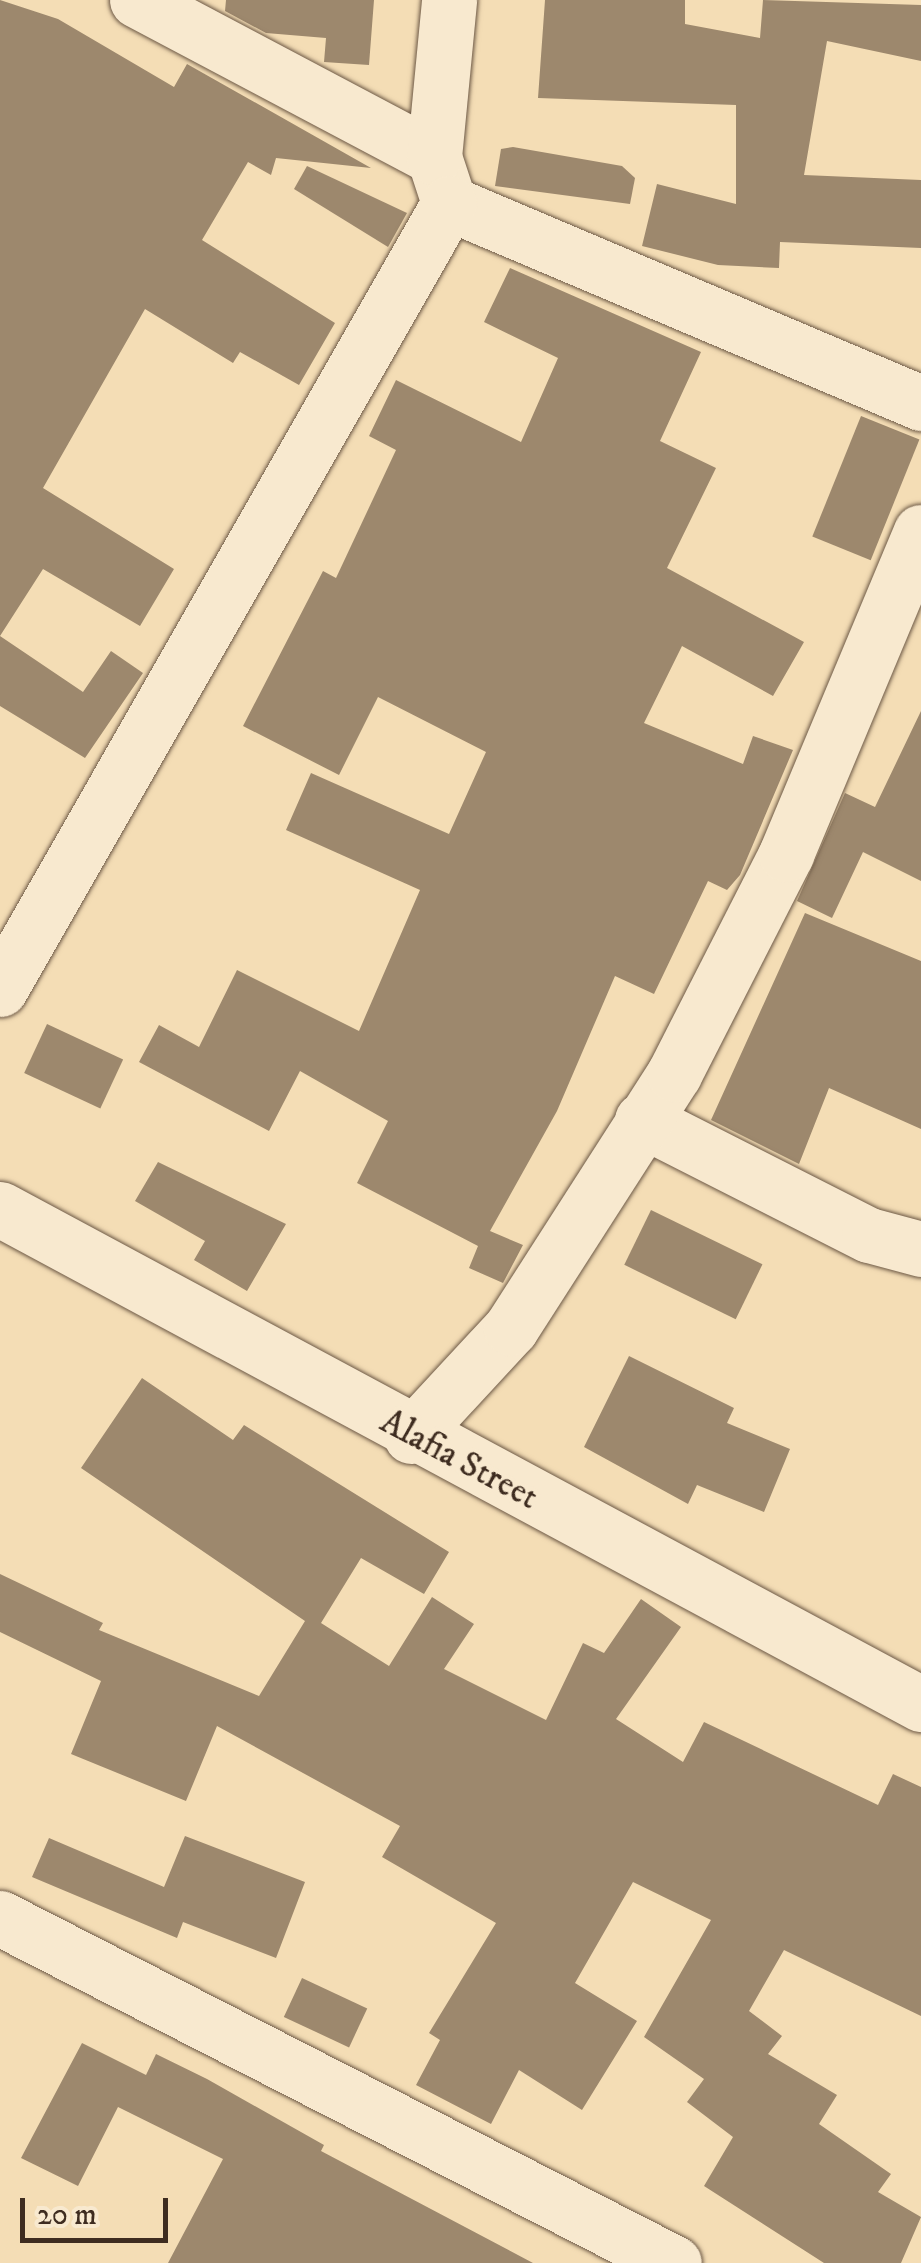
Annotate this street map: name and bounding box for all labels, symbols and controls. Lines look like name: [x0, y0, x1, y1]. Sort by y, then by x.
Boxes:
street label: Alafia Street: [373, 1401, 545, 1519]
scale bar: [25, 2178, 172, 2240]
text: 20 m: [37, 2197, 97, 2234]

